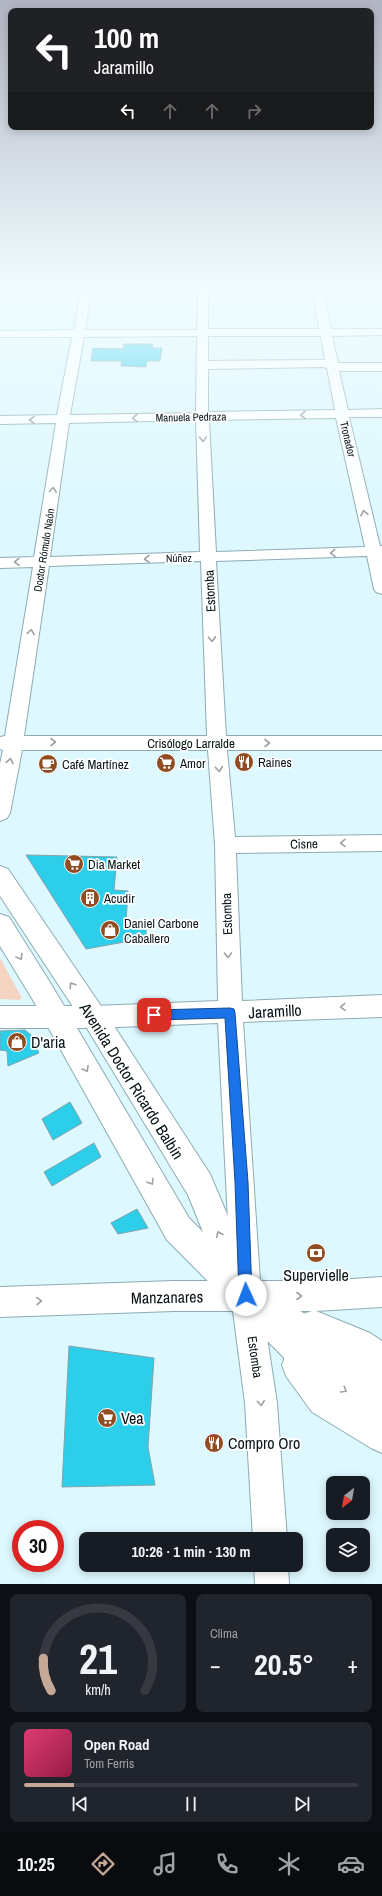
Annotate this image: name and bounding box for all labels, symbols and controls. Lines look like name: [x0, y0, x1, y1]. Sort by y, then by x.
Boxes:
text: 100 m: [94, 19, 159, 57]
icon: left: [28, 24, 80, 76]
text: Jaramillo: [94, 55, 154, 80]
icon: left: [117, 100, 139, 122]
icon: ahead: [159, 100, 181, 122]
icon: ahead: [201, 100, 223, 122]
icon: right: [243, 100, 265, 122]
street label: Manuela Pedraza: [156, 409, 226, 425]
one-way arrow: [300, 411, 306, 419]
one-way arrow: [132, 414, 138, 422]
one-way arrow: [29, 416, 35, 424]
street label: Tronador: [337, 420, 359, 458]
one-way arrow: [199, 436, 208, 442]
one-way arrow: [48, 487, 57, 493]
street label: Doctor Rómulo Naón: [30, 507, 58, 593]
one-way arrow: [361, 510, 369, 517]
one-way arrow: [330, 549, 336, 557]
street label: Núñez: [166, 551, 193, 565]
one-way arrow: [144, 555, 150, 563]
one-way arrow: [14, 558, 20, 567]
street label: Estomba: [200, 569, 220, 612]
one-way arrow: [26, 629, 35, 635]
one-way arrow: [208, 636, 216, 642]
street label: Crisólogo Larralde: [147, 735, 235, 752]
one-way arrow: [50, 738, 56, 746]
one-way arrow: [264, 739, 270, 747]
restaurant icon: Raines: [233, 751, 255, 773]
supermarket icon: Amor: [155, 752, 177, 774]
cafe icon: Café Martínez: [37, 753, 59, 775]
place label: Raines: [258, 754, 292, 771]
place label: Amor: [179, 755, 206, 772]
place label: Café Martínez: [62, 756, 129, 773]
one-way arrow: [6, 757, 14, 764]
one-way arrow: [214, 766, 223, 772]
street label: Cisne: [290, 835, 318, 853]
one-way arrow: [340, 839, 346, 847]
supermarket icon: Dia Market: [63, 853, 85, 875]
place label: Dia Market: [88, 856, 140, 873]
building icon: Acudir: [79, 887, 101, 909]
place label: Acudir: [103, 890, 135, 907]
street label: Estomba: [218, 893, 236, 935]
place label: Daniel Carbone Caballero: [124, 915, 199, 947]
shop icon: Daniel Carbone Caballero: [99, 919, 121, 941]
one-way arrow: [224, 952, 233, 958]
one-way arrow: [16, 953, 23, 960]
one-way arrow: [69, 982, 77, 989]
street label: Avenida Doctor Ricardo Balbín: [74, 998, 189, 1163]
pin: [137, 998, 171, 1032]
street label: Jaramillo: [248, 999, 302, 1023]
one-way arrow: [340, 1003, 346, 1012]
icon: arrive: [143, 1004, 165, 1026]
shop icon: D'aria: [6, 1031, 28, 1053]
place label: D'aria: [31, 1031, 66, 1053]
one-way arrow: [81, 1065, 88, 1072]
one-way arrow: [146, 1178, 153, 1185]
one-way arrow: [216, 1230, 224, 1237]
bank icon: Supervielle: [305, 1242, 327, 1264]
place label: Supervielle: [283, 1264, 349, 1286]
position arrow: [225, 1274, 267, 1316]
street label: Manzanares: [131, 1285, 203, 1309]
one-way arrow: [296, 1291, 302, 1300]
one-way arrow: [36, 1296, 42, 1305]
street label: Estomba: [244, 1335, 266, 1379]
one-way arrow: [340, 1385, 347, 1393]
one-way arrow: [256, 1400, 265, 1406]
supermarket icon: Vea: [96, 1407, 118, 1429]
place label: Vea: [121, 1407, 144, 1429]
restaurant icon: Compro Oro: [203, 1432, 225, 1454]
place label: Compro Oro: [228, 1432, 300, 1454]
north arrow: [326, 1476, 370, 1520]
map controls: [326, 1476, 370, 1572]
speed limit sign: 30: [12, 1520, 64, 1572]
button: layers: [326, 1528, 370, 1572]
text: 10:26 · 1 min · 130 m: [132, 1541, 250, 1562]
text: Clima: [210, 1625, 238, 1642]
text: 21: [79, 1631, 117, 1687]
text: 20.5°: [254, 1644, 314, 1684]
text: −: [210, 1650, 221, 1680]
text: +: [347, 1650, 358, 1680]
text: km/h: [85, 1680, 111, 1699]
text: Open Road: [84, 1734, 150, 1755]
text: Tom Ferris: [84, 1755, 134, 1772]
icon: previous: [69, 1793, 91, 1815]
icon: pause: [180, 1793, 202, 1815]
icon: next: [291, 1793, 313, 1815]
icon: directions: [89, 1850, 117, 1878]
icon: music: [151, 1850, 179, 1878]
icon: phone: [213, 1850, 241, 1878]
icon: climate: [275, 1850, 303, 1878]
icon: car: [337, 1850, 365, 1878]
text: 10:25: [17, 1852, 55, 1877]

